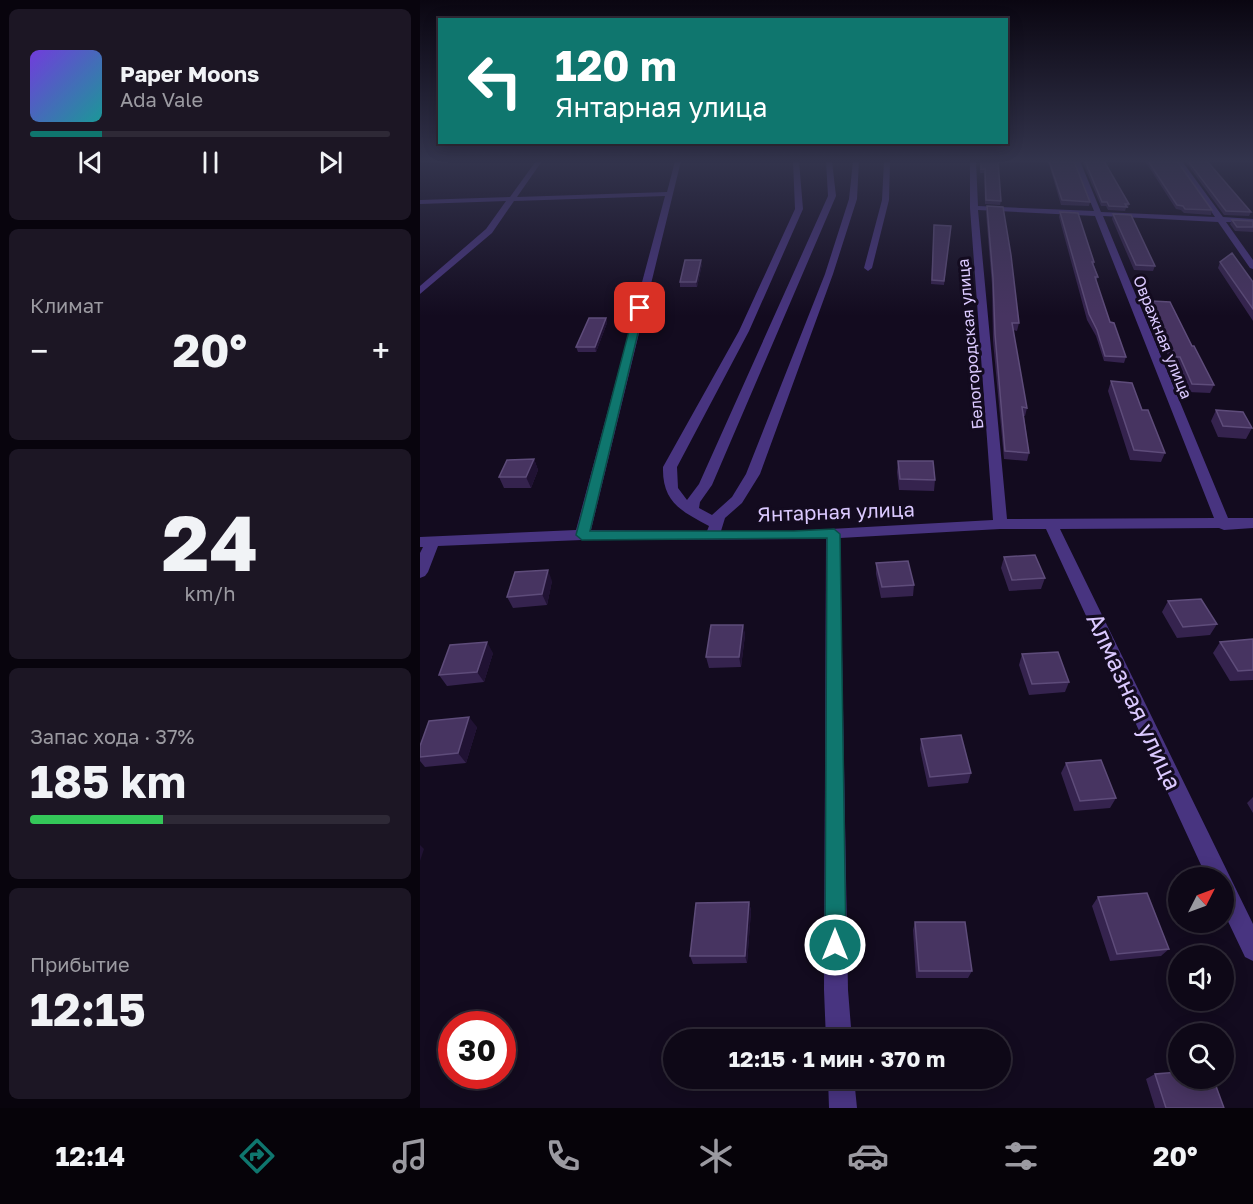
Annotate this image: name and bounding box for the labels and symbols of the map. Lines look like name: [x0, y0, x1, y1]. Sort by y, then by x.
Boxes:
street label: Белогородская улица: [953, 258, 987, 430]
street label: Овражная улица: [1129, 272, 1197, 402]
pin: [614, 282, 665, 333]
street label: Янтарная улица: [757, 496, 915, 526]
street label: Алмазная улица: [1081, 608, 1189, 794]
north arrow: [1168, 867, 1234, 933]
position arrow: [803, 913, 867, 977]
speed limit sign: 30: [438, 1011, 516, 1089]

